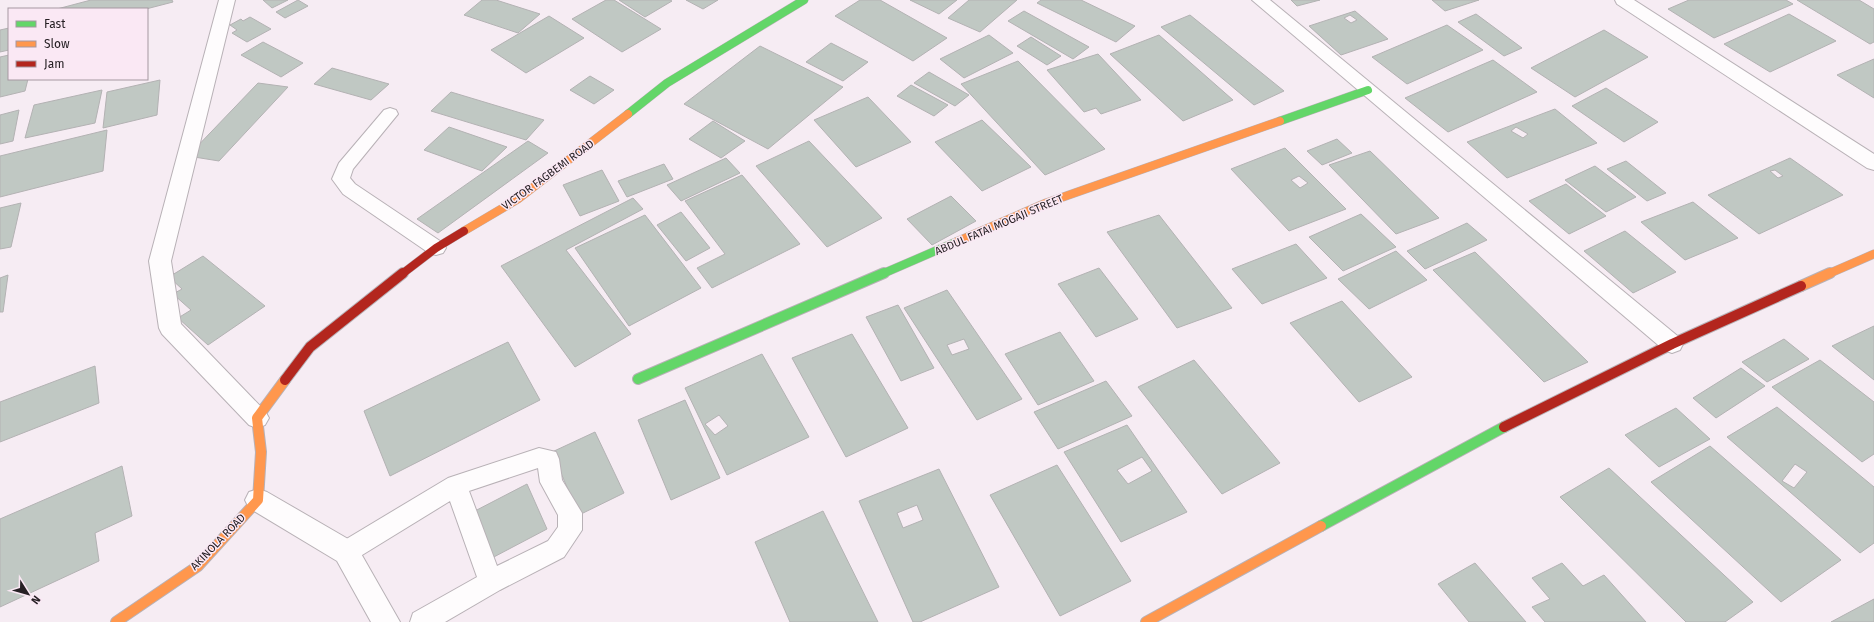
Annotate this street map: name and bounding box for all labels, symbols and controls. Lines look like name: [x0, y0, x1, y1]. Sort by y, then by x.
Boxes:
legend: [8, 8, 148, 80]
text: Fast: [44, 17, 66, 31]
text: Slow: [44, 37, 70, 51]
text: Jam: [44, 57, 64, 71]
street label: VICTOR FAGBEMI ROAD: [499, 137, 597, 213]
street label: ABDUL FATAI MOGAJI STREET: [933, 192, 1065, 258]
street label: AKINOLA ROAD: [188, 511, 248, 573]
north arrow: [8, 574, 48, 614]
text: N: [28, 593, 43, 607]

